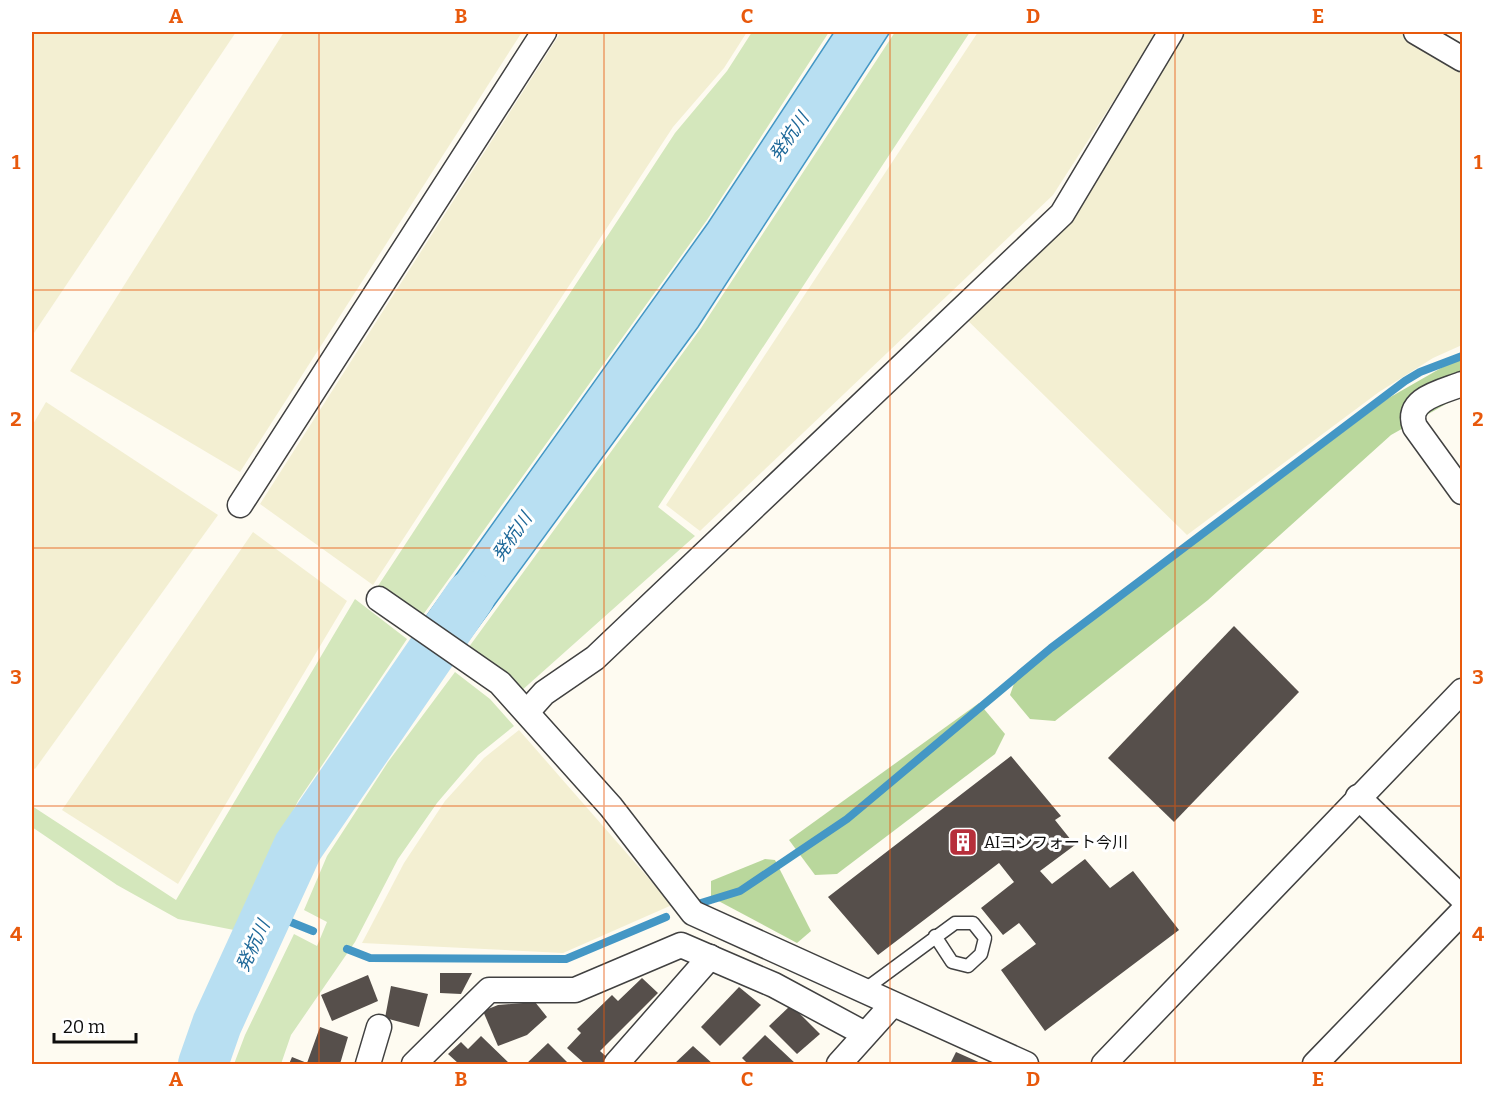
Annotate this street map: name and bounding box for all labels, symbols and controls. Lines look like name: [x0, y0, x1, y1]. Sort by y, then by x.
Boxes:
text: A: [169, 4, 184, 28]
text: B: [455, 4, 468, 28]
text: C: [741, 4, 753, 28]
text: D: [1026, 4, 1040, 28]
text: E: [1312, 4, 1324, 28]
water label: 発杭川: [765, 107, 815, 165]
text: 1: [12, 150, 21, 174]
text: 1: [1474, 150, 1483, 174]
text: 2: [10, 407, 22, 431]
text: 2: [1472, 407, 1484, 431]
water label: 発杭川: [488, 507, 538, 565]
text: 3: [10, 665, 22, 689]
text: 3: [1472, 665, 1484, 689]
building icon: AIコンフォート今川: [947, 826, 979, 858]
place label: AIコンフォート今川: [984, 833, 1128, 852]
water label: 発杭川: [232, 915, 275, 975]
text: 4: [10, 922, 22, 946]
text: 4: [1472, 922, 1484, 946]
scale bar: [54, 1006, 136, 1044]
text: 20 m: [63, 1016, 105, 1038]
text: A: [169, 1067, 184, 1091]
text: B: [455, 1067, 468, 1091]
text: C: [741, 1067, 753, 1091]
text: D: [1026, 1067, 1040, 1091]
text: E: [1312, 1067, 1324, 1091]

